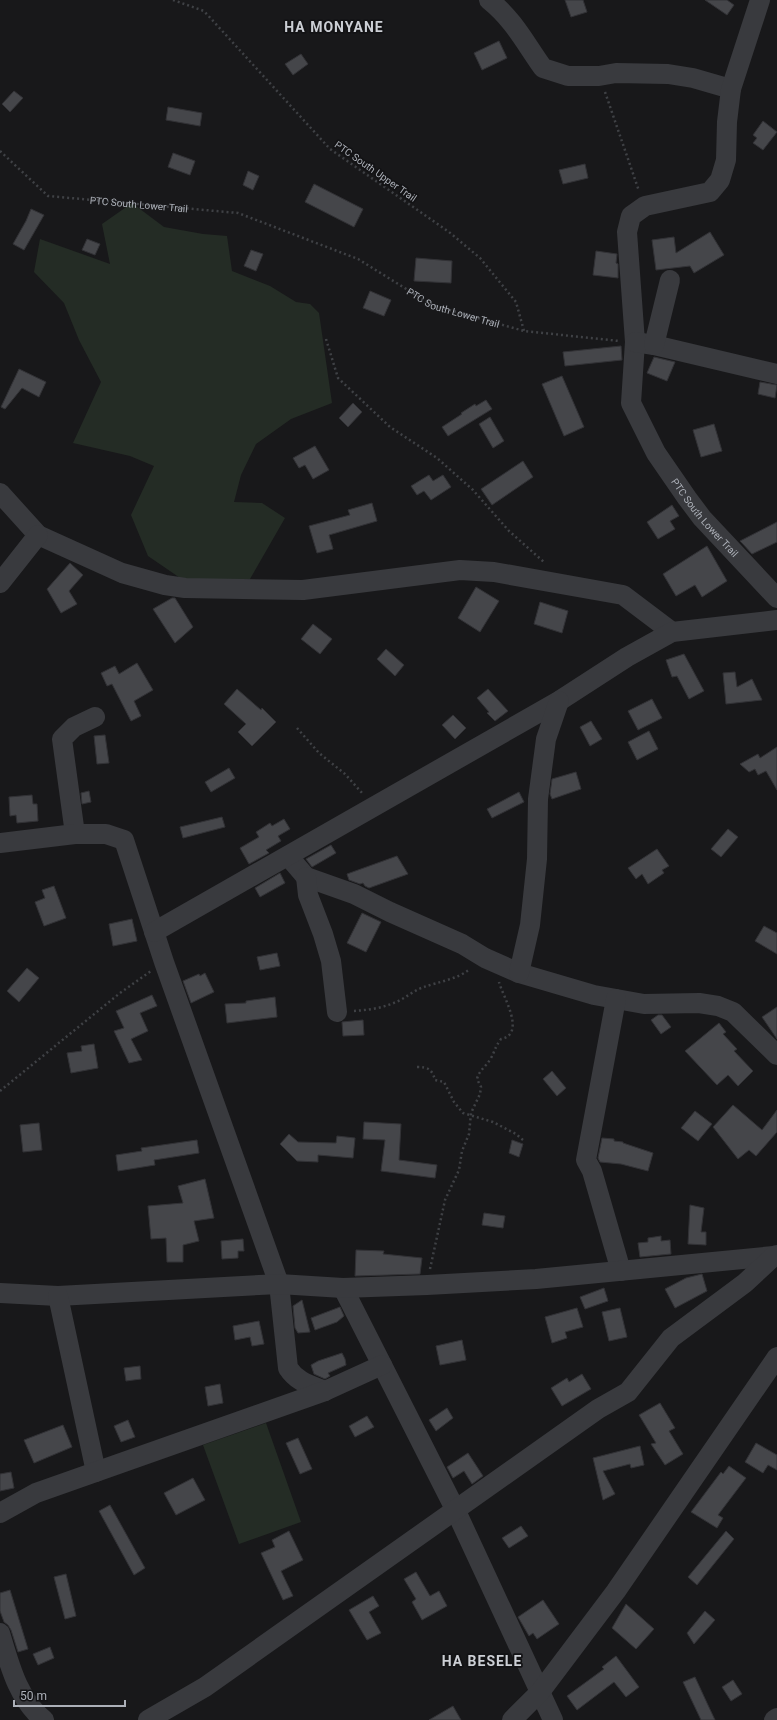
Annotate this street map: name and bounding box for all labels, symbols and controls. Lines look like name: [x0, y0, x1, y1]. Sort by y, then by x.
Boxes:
district label: HA MONYANE: [284, 19, 384, 35]
street label: PTC South Upper Trail: [333, 139, 419, 204]
street label: PTC South Lower Trail: [89, 195, 188, 214]
street label: PTC South Lower Trail: [405, 286, 501, 330]
street label: PTC South Lower Trail: [669, 476, 740, 559]
district label: HA BESELE: [442, 1653, 522, 1669]
scale bar: [14, 1682, 125, 1708]
text: 50 m: [20, 1689, 47, 1703]

